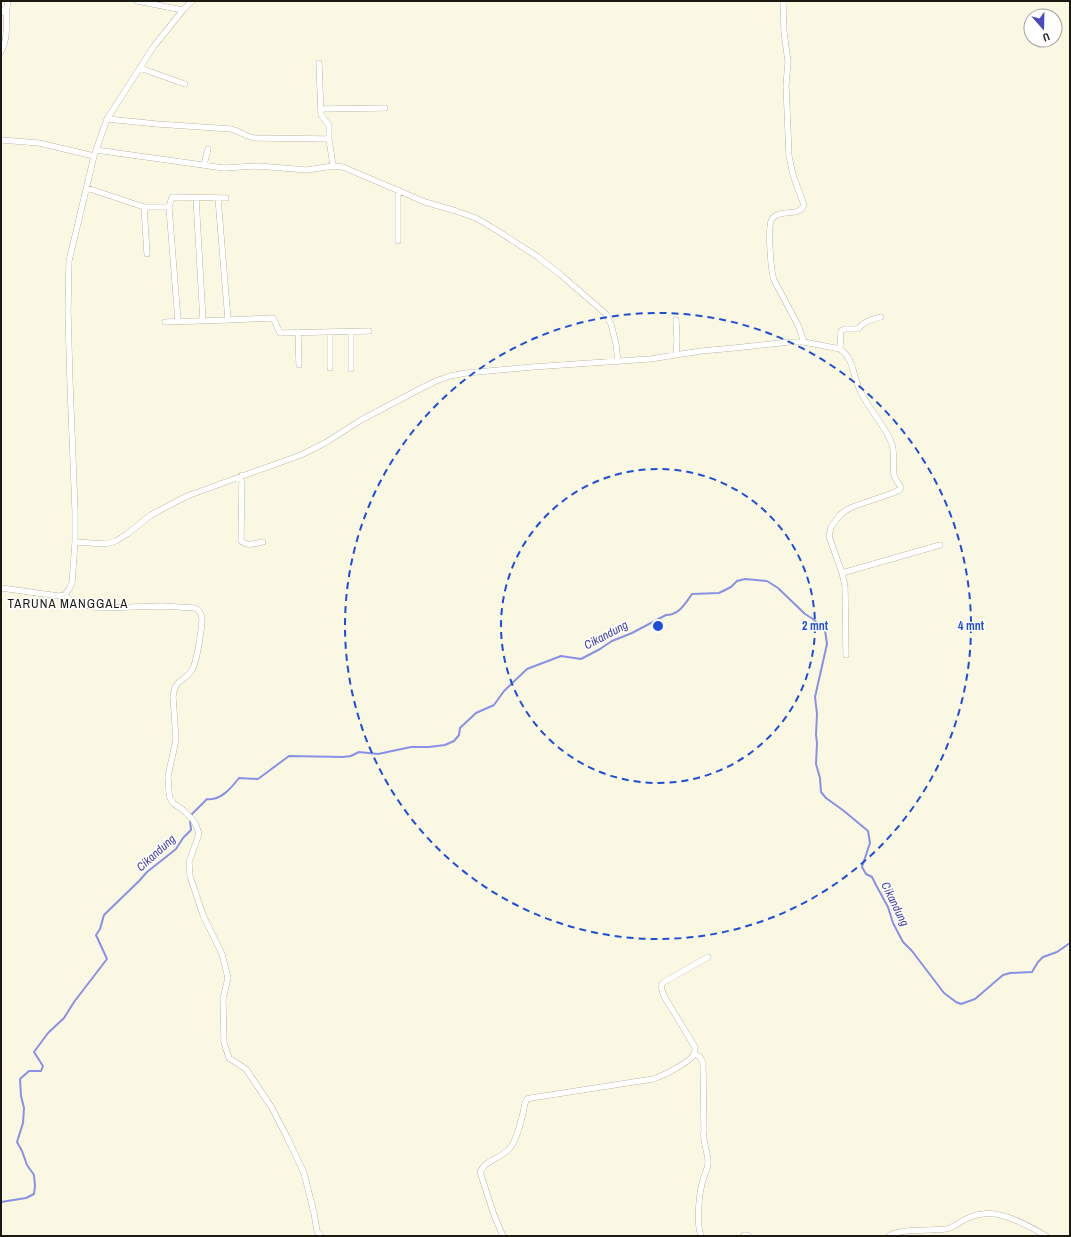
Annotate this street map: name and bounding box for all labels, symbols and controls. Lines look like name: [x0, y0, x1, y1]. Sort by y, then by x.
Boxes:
north arrow: [1023, 8, 1063, 48]
text: U: [1041, 30, 1052, 45]
district label: TARUNA MANGGALA: [8, 595, 128, 612]
water label: Cikandung: [581, 617, 631, 653]
text: 2 mnt: [802, 618, 829, 634]
text: 4 mnt: [958, 618, 985, 634]
centre of rings: [651, 619, 665, 633]
water label: Cikandung: [133, 831, 179, 875]
water label: Cikandung: [877, 879, 913, 929]

